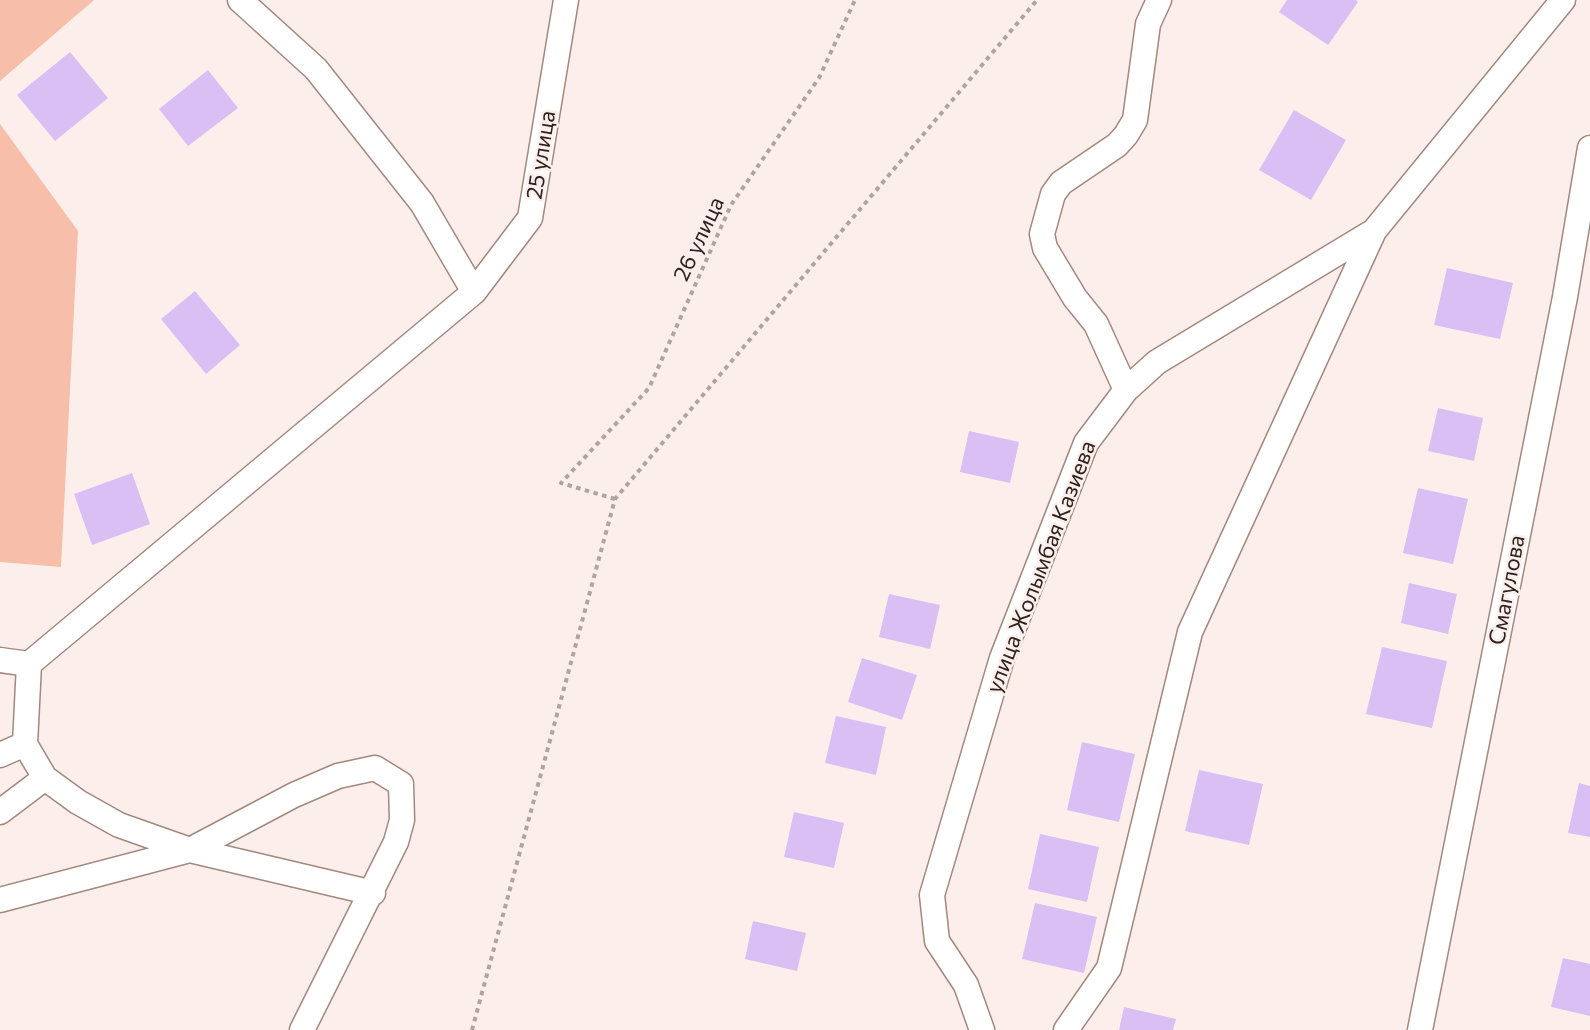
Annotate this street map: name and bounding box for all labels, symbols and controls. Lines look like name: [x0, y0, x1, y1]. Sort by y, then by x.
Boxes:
street label: 25 улица: [521, 109, 561, 201]
street label: 26 улица: [668, 193, 730, 285]
street label: улица Жолымбая Казиева: [981, 437, 1101, 697]
street label: Смагулова: [1483, 533, 1531, 647]

